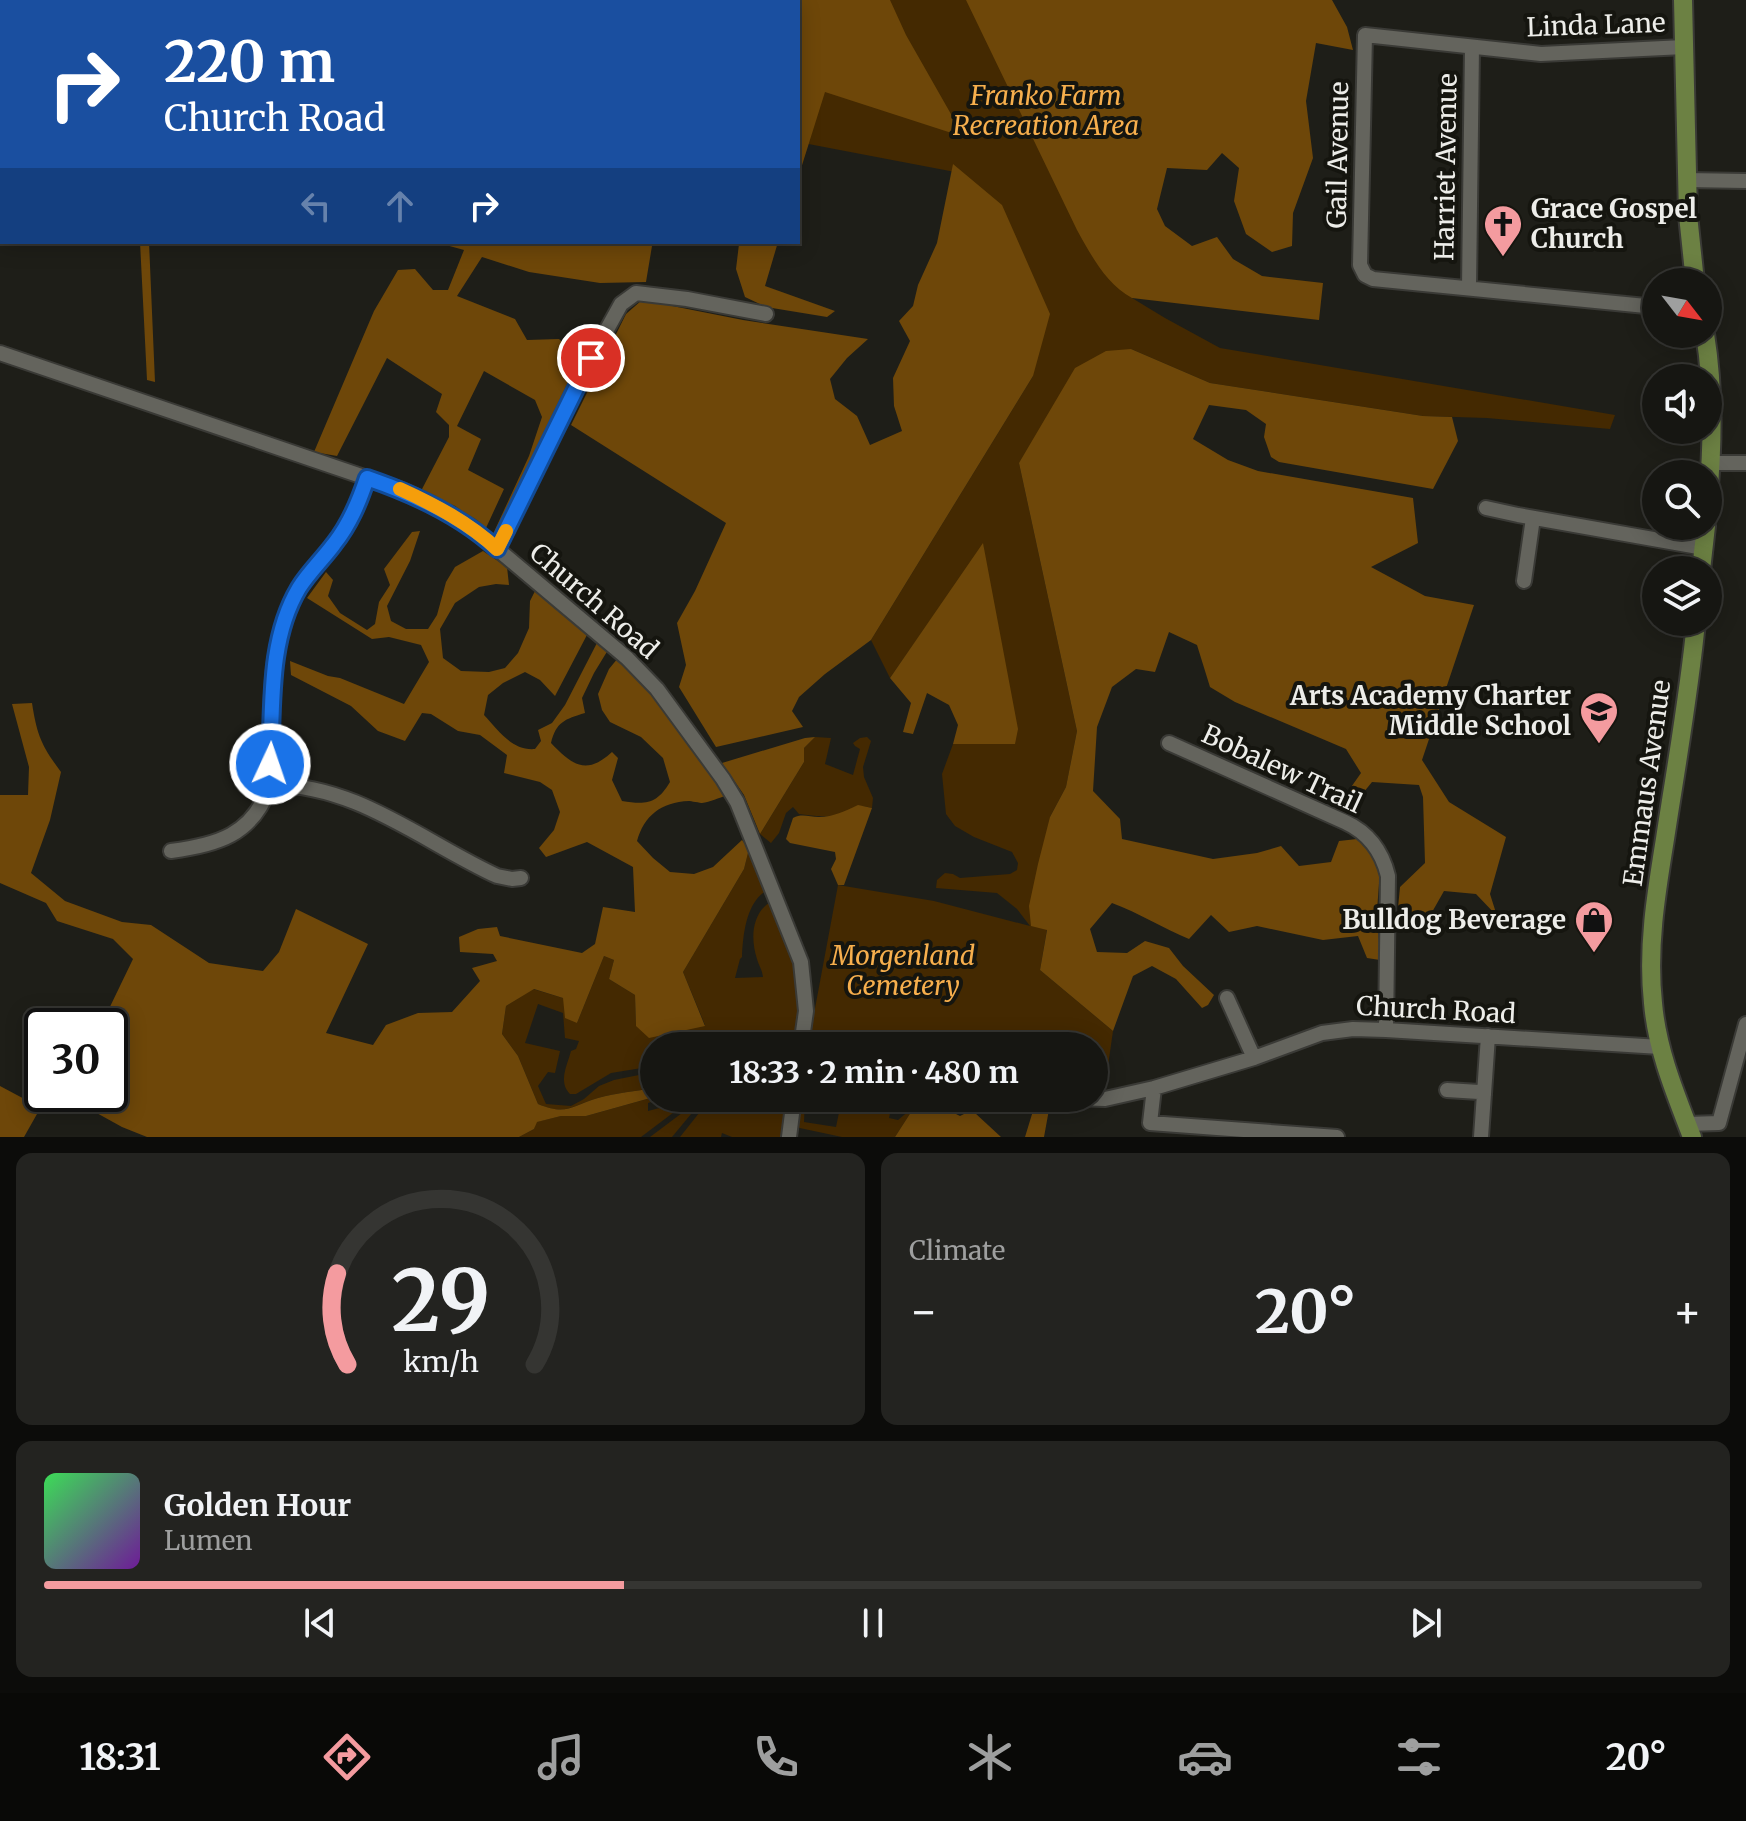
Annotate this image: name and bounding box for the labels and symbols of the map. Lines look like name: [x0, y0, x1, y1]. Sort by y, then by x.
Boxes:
street label: Linda Lane: [1526, 6, 1666, 43]
street label: Harriet Avenue: [1427, 73, 1464, 261]
park label: Franko Farm Recreation Area: [953, 79, 1139, 142]
street label: Gail Avenue: [1320, 81, 1355, 229]
place label: Grace Gospel Church: [1531, 192, 1697, 255]
church icon: Grace Gospel Church: [1482, 203, 1524, 258]
north arrow: [1642, 268, 1722, 348]
pin: [557, 324, 625, 392]
street label: Church Road: [523, 536, 666, 666]
street label: Emmaus Avenue: [1616, 678, 1677, 888]
place label: Arts Academy Charter Middle School: [1289, 679, 1571, 742]
school or university icon: Arts Academy Charter Middle School: [1578, 690, 1620, 745]
street label: Bobalew Trail: [1197, 717, 1368, 820]
position arrow: [228, 722, 312, 806]
shop icon: Bulldog Beverage: [1573, 899, 1615, 954]
place label: Bulldog Beverage: [1342, 903, 1566, 936]
park label: Morgenland Cemetery: [830, 939, 975, 1002]
street label: Church Road: [1355, 989, 1517, 1030]
speed limit sign: 30: [24, 1008, 128, 1112]

